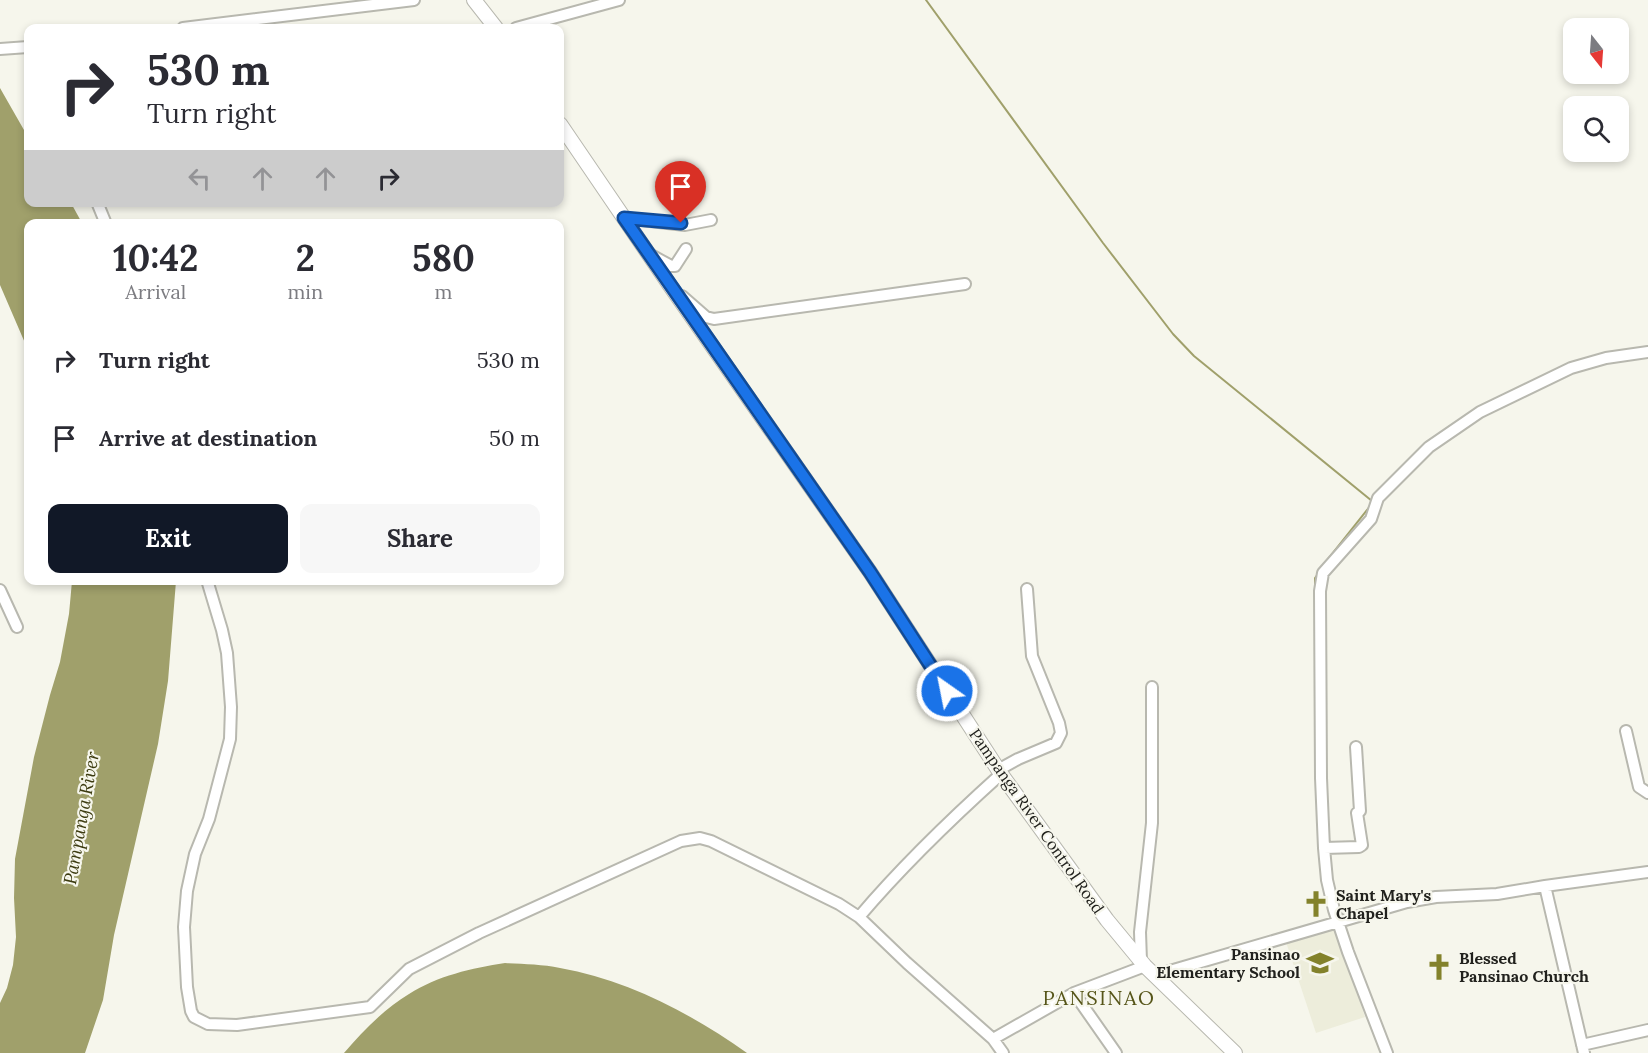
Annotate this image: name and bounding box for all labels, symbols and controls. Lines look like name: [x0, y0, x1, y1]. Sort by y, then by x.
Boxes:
north arrow: [1563, 18, 1629, 84]
map controls: [1563, 18, 1629, 162]
text: 530 m: [147, 43, 270, 97]
icon: right: [48, 48, 126, 126]
text: Turn right: [147, 96, 276, 130]
button: search: [1563, 96, 1629, 162]
pin: [655, 161, 706, 223]
icon: left: [183, 162, 216, 195]
icon: ahead: [246, 162, 279, 195]
icon: ahead: [309, 162, 342, 195]
icon: right: [372, 162, 405, 195]
icon: arrive: [664, 170, 697, 203]
text: 10:42: [113, 235, 198, 281]
text: 2: [296, 235, 315, 281]
text: 580: [412, 235, 475, 281]
text: Arrival: [125, 279, 186, 304]
text: min: [287, 279, 323, 304]
text: m: [435, 279, 452, 304]
icon: right: [48, 344, 81, 377]
text: Turn right: [99, 346, 210, 374]
text: 530 m: [477, 346, 540, 374]
icon: arrive: [48, 422, 81, 455]
text: Arrive at destination: [99, 424, 317, 452]
text: 50 m: [489, 424, 540, 452]
button: Exit: [48, 504, 288, 573]
button: Share: [300, 504, 540, 573]
position arrow: [915, 659, 979, 723]
street label: Pampanga River Control Road: [965, 725, 1109, 918]
water label: Pampanga River: [58, 749, 104, 886]
place label: Saint Mary's Chapel: [1336, 885, 1431, 923]
church icon: Saint Mary's Chapel: [1301, 889, 1331, 919]
place label: Pansinao Elementary School: [1156, 944, 1300, 982]
school or university icon: Pansinao Elementary School: [1305, 948, 1335, 978]
place label: Blessed Pansinao Church: [1459, 948, 1589, 986]
church icon: Blessed Pansinao Church: [1424, 952, 1454, 982]
district label: PANSINAO: [1043, 985, 1155, 1010]

